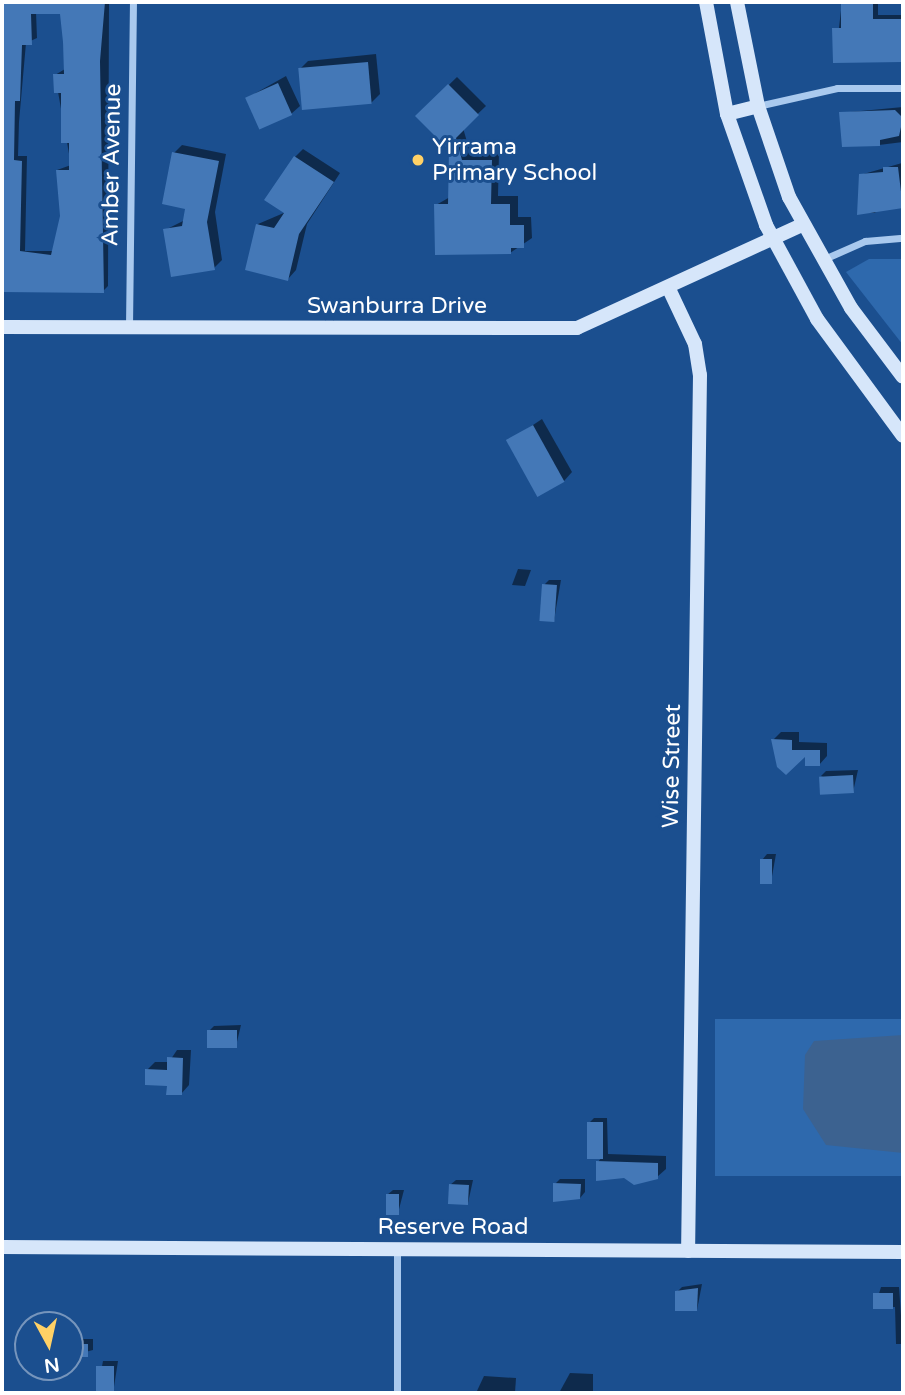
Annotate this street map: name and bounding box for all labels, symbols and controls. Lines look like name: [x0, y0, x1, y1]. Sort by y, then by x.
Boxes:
street label: Amber Avenue: [97, 83, 127, 247]
place label: Yirrama Primary School: [432, 133, 597, 187]
marker: Yirrama Primary School: [410, 152, 426, 168]
street label: Swanburra Drive: [307, 292, 487, 320]
street label: Wise Street: [657, 704, 687, 828]
street label: Reserve Road: [377, 1213, 529, 1241]
north arrow: [14, 1311, 84, 1381]
text: N: [43, 1353, 61, 1377]

